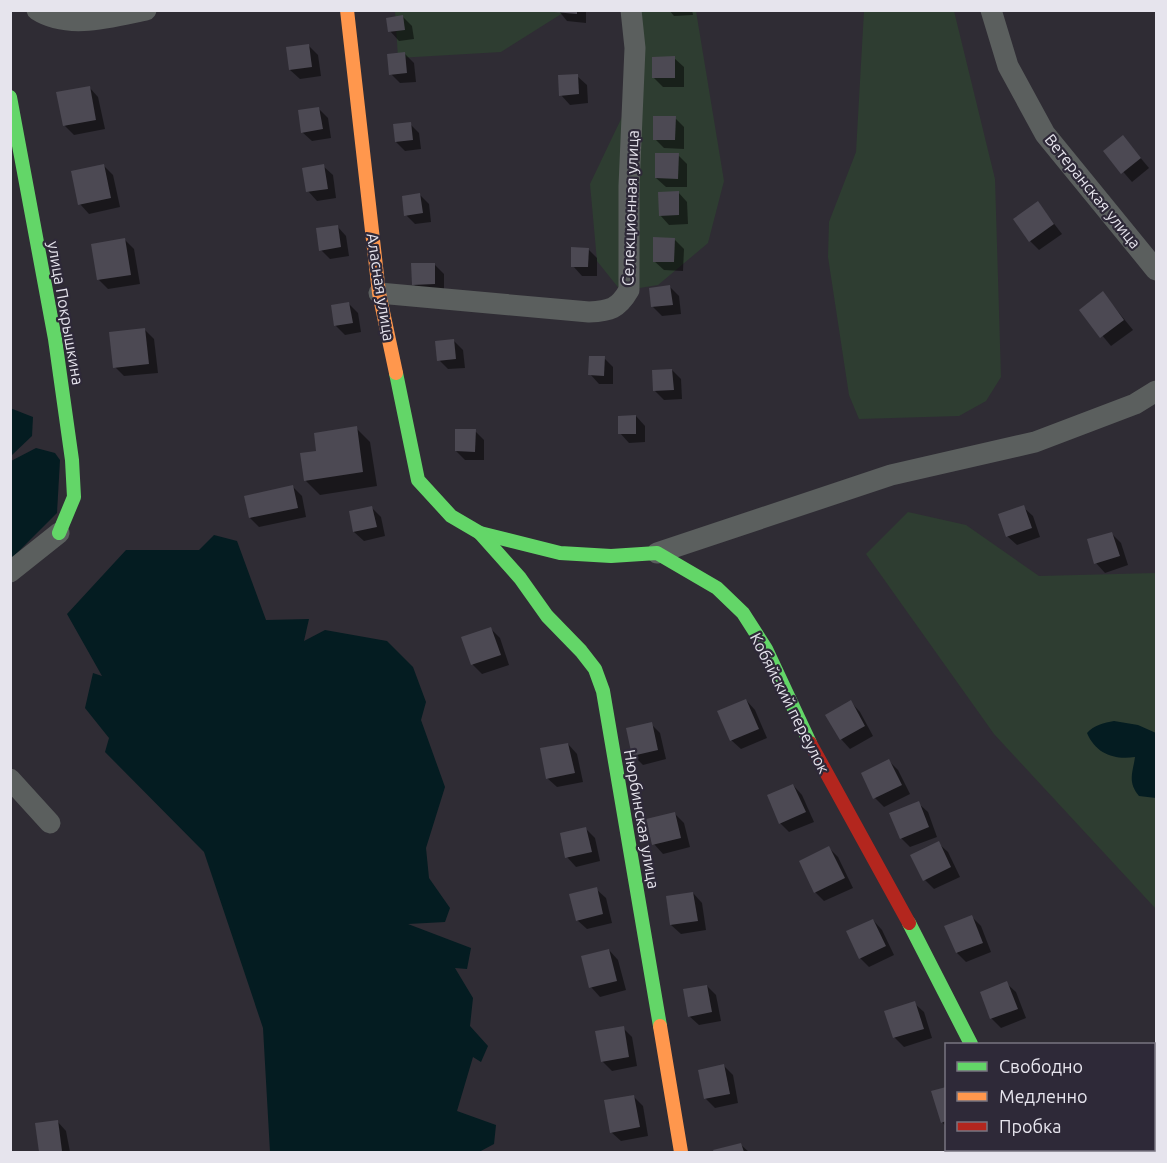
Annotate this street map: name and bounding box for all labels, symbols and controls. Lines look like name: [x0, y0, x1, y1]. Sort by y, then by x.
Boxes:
street label: Селекционная улица: [618, 130, 642, 286]
street label: Ветеранская улица: [1041, 130, 1145, 252]
street label: Аласная улица: [364, 232, 398, 342]
street label: улица Покрышкина: [44, 240, 88, 386]
street label: Кобяйский переулок: [747, 630, 833, 776]
street label: Нюрбинская улица: [621, 748, 663, 890]
legend: [945, 1043, 1155, 1151]
text: Свободно: [999, 1056, 1083, 1076]
text: Медленно: [999, 1086, 1088, 1106]
text: Пробка: [999, 1116, 1062, 1136]

